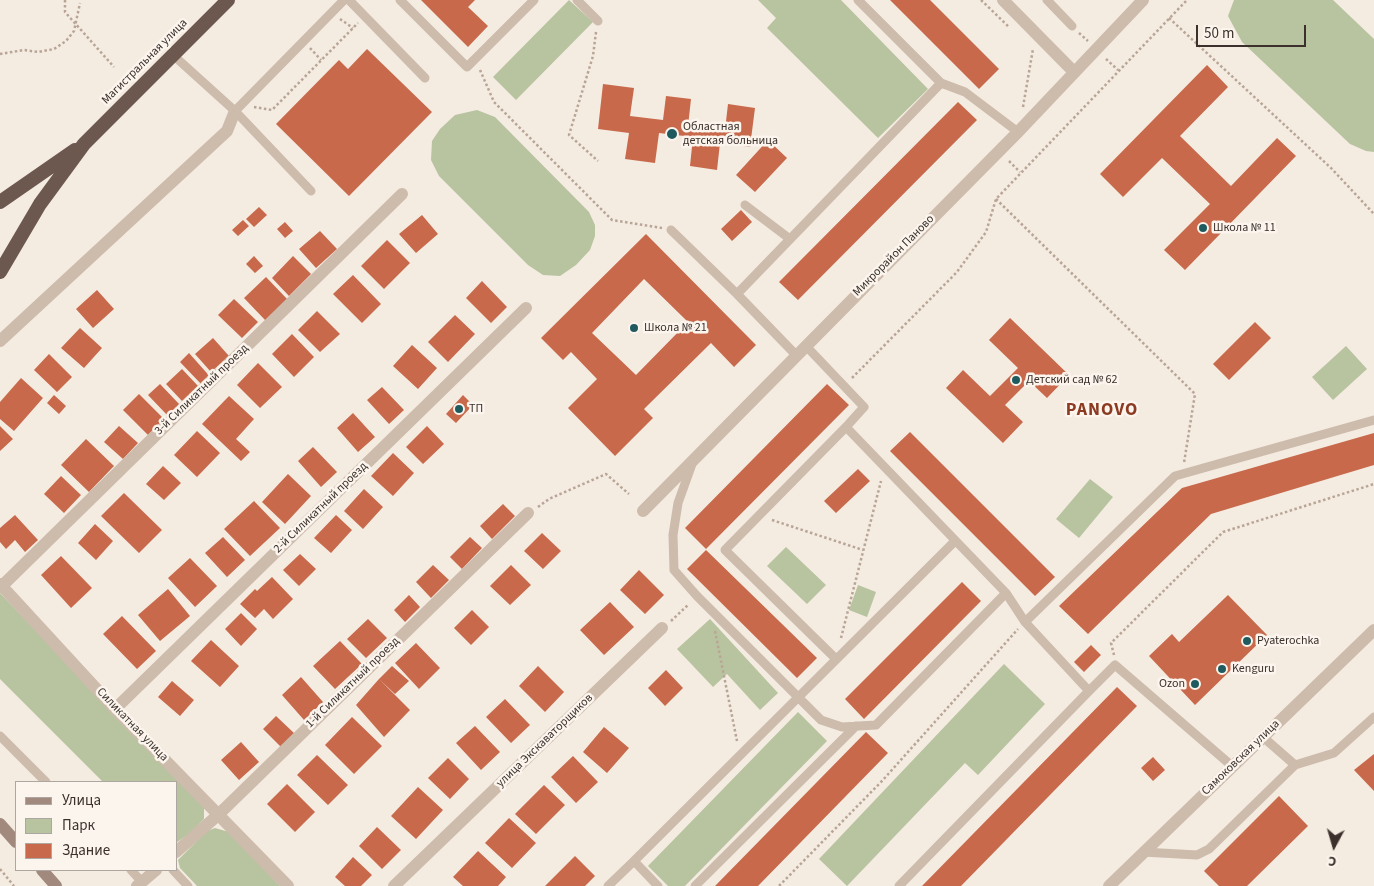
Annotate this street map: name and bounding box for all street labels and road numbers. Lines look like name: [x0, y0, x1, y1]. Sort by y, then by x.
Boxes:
street label: Магистральная улица: [99, 16, 191, 108]
street label: Микрорайон Паново: [850, 212, 938, 300]
street label: 3-й Силикатный проезд: [152, 342, 252, 438]
street label: 2-й Силикатный проезд: [271, 460, 371, 556]
street label: 1-й Силикатный проезд: [303, 635, 403, 731]
street label: Силикатная улица: [93, 685, 171, 765]
street label: улица Экскаваторщиков: [494, 691, 596, 791]
street label: Самоковская улица: [1199, 717, 1283, 799]

